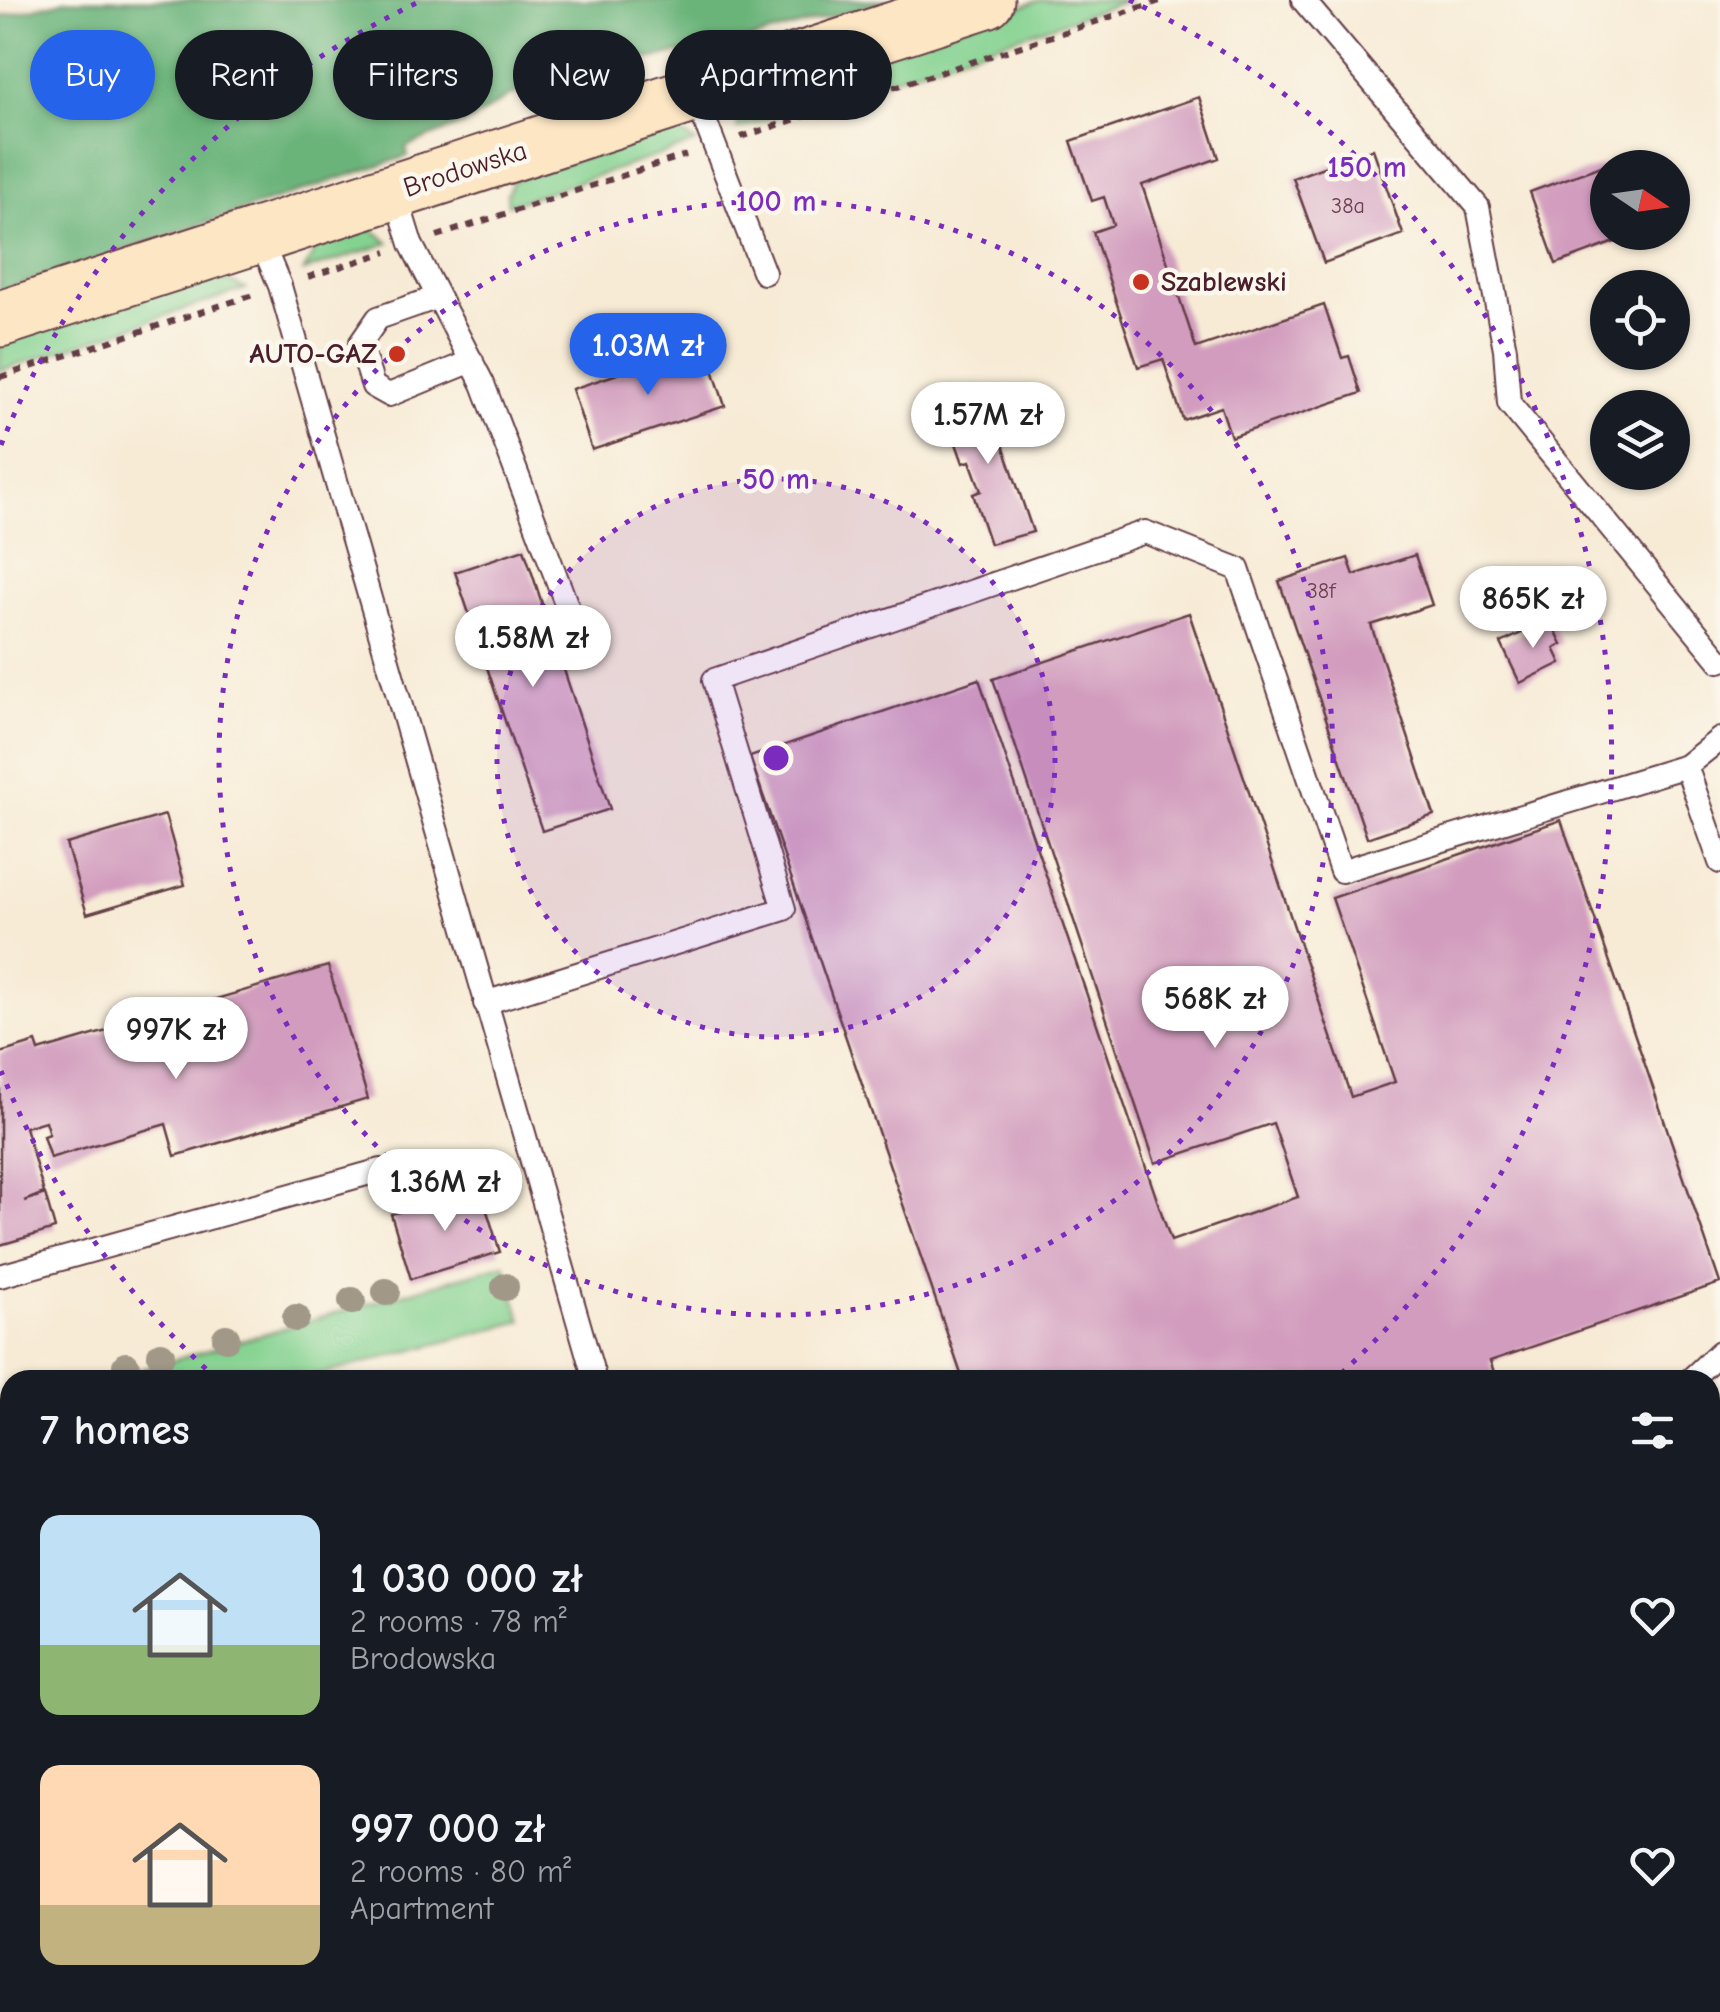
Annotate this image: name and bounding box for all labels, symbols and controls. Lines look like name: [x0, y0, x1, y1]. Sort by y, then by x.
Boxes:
chip: Buy: [30, 30, 155, 120]
chip: Rent: [175, 30, 313, 120]
chip: Filters: [333, 30, 493, 120]
chip: New: [513, 30, 645, 120]
chip: Apartment: [665, 30, 892, 120]
street label: Brodowska: [399, 134, 531, 204]
text: 150 m: [1327, 150, 1407, 185]
north arrow: [1590, 150, 1690, 250]
map controls: [1590, 150, 1690, 490]
text: 100 m: [736, 184, 816, 219]
house number: 38a: [1331, 193, 1365, 219]
place label: Szablewski: [1161, 266, 1287, 298]
button: locate: [1590, 270, 1690, 370]
marker: Szablewski: [1130, 271, 1152, 293]
pin: 1.03M zł: [545, 313, 751, 398]
text: 1.03M zł: [592, 327, 704, 364]
place label: AUTO-GAZ: [249, 338, 377, 370]
marker: AUTO-GAZ: [386, 343, 408, 365]
pin: 1.57M zł: [885, 382, 1091, 467]
button: layers: [1590, 390, 1690, 490]
text: 1.57M zł: [933, 396, 1043, 433]
text: 50 m: [742, 462, 810, 497]
pin: 865K zł: [1441, 566, 1625, 651]
house number: 38f: [1307, 578, 1337, 604]
text: 865K zł: [1482, 580, 1584, 617]
pin: 1.58M zł: [430, 605, 636, 690]
text: 1.58M zł: [477, 619, 589, 656]
centre of rings: [758, 740, 794, 776]
pin: 568K zł: [1123, 966, 1307, 1051]
text: 568K zł: [1164, 980, 1266, 1017]
pin: 997K zł: [84, 997, 268, 1082]
text: 997K zł: [126, 1011, 226, 1048]
pin: 1.36M zł: [342, 1149, 548, 1234]
text: 1.36M zł: [389, 1163, 501, 1200]
icon: filters: [1625, 1403, 1680, 1458]
text: 7 homes: [40, 1406, 190, 1455]
text: 1 030 000 zł: [350, 1554, 583, 1603]
icon: home: [120, 1555, 240, 1675]
icon: heart: [1625, 1588, 1680, 1643]
text: 2 rooms · 78 m²: [350, 1603, 567, 1640]
text: Brodowska: [350, 1640, 496, 1677]
text: 997 000 zł: [350, 1804, 545, 1853]
icon: home: [120, 1805, 240, 1925]
icon: heart: [1625, 1838, 1680, 1893]
text: 2 rooms · 80 m²: [350, 1853, 571, 1890]
text: Apartment: [350, 1890, 493, 1927]

